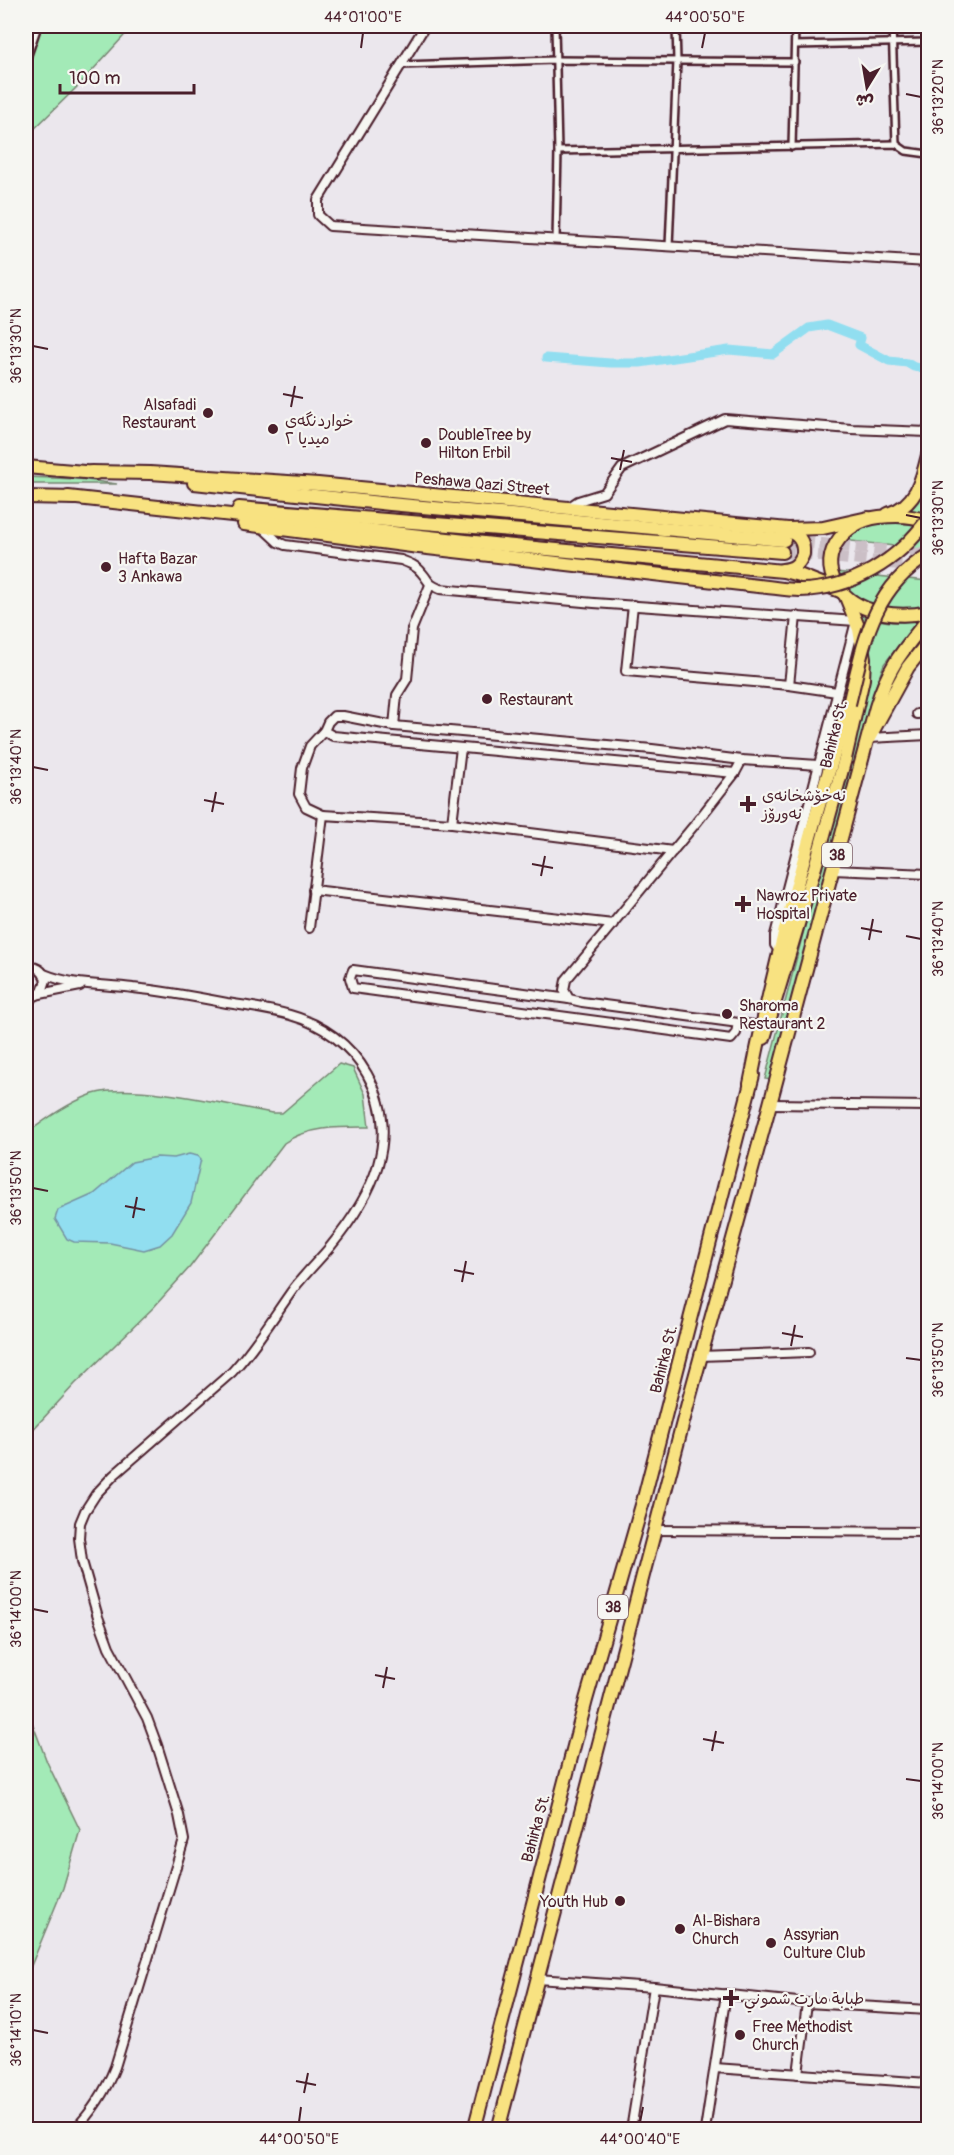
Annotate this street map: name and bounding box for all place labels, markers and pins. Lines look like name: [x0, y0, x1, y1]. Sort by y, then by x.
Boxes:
place label: Alsafadi Restaurant: [122, 395, 197, 433]
marker: Alsafadi Restaurant: [201, 406, 215, 420]
place label: خواردنگەی میدیا ٢: [285, 411, 353, 449]
marker: خواردنگەی میدیا ٢: [266, 422, 280, 436]
place label: DoubleTree by Hilton Erbil: [438, 425, 531, 463]
marker: DoubleTree by Hilton Erbil: [419, 436, 433, 450]
place label: Hafta Bazar 3 Ankawa: [118, 549, 198, 587]
marker: Hafta Bazar 3 Ankawa: [99, 560, 113, 574]
place label: Restaurant: [499, 690, 573, 710]
marker: Restaurant: [480, 692, 494, 706]
place label: نەخۆشخانەی نەورۆز: [760, 786, 846, 824]
marker: نەخۆشخانەی نەورۆز: [739, 795, 757, 813]
place label: Nawroz Private Hospital: [756, 886, 857, 924]
marker: Nawroz Private Hospital: [734, 895, 752, 913]
place label: Sharoma Restaurant 2: [739, 996, 825, 1034]
marker: Sharoma Restaurant 2: [720, 1007, 734, 1021]
place label: Youth Hub: [539, 1892, 608, 1912]
marker: Youth Hub: [613, 1894, 627, 1908]
place label: Al-Bishara Church: [692, 1911, 760, 1949]
marker: Al-Bishara Church: [673, 1922, 687, 1936]
place label: Assyrian Culture Club: [783, 1925, 866, 1963]
marker: Assyrian Culture Club: [764, 1936, 778, 1950]
marker: طبابة مارت شموني: [722, 1989, 740, 2007]
place label: طبابة مارت شموني: [744, 1989, 864, 2013]
place label: Free Methodist Church: [752, 2017, 853, 2055]
marker: Free Methodist Church: [733, 2028, 747, 2042]

